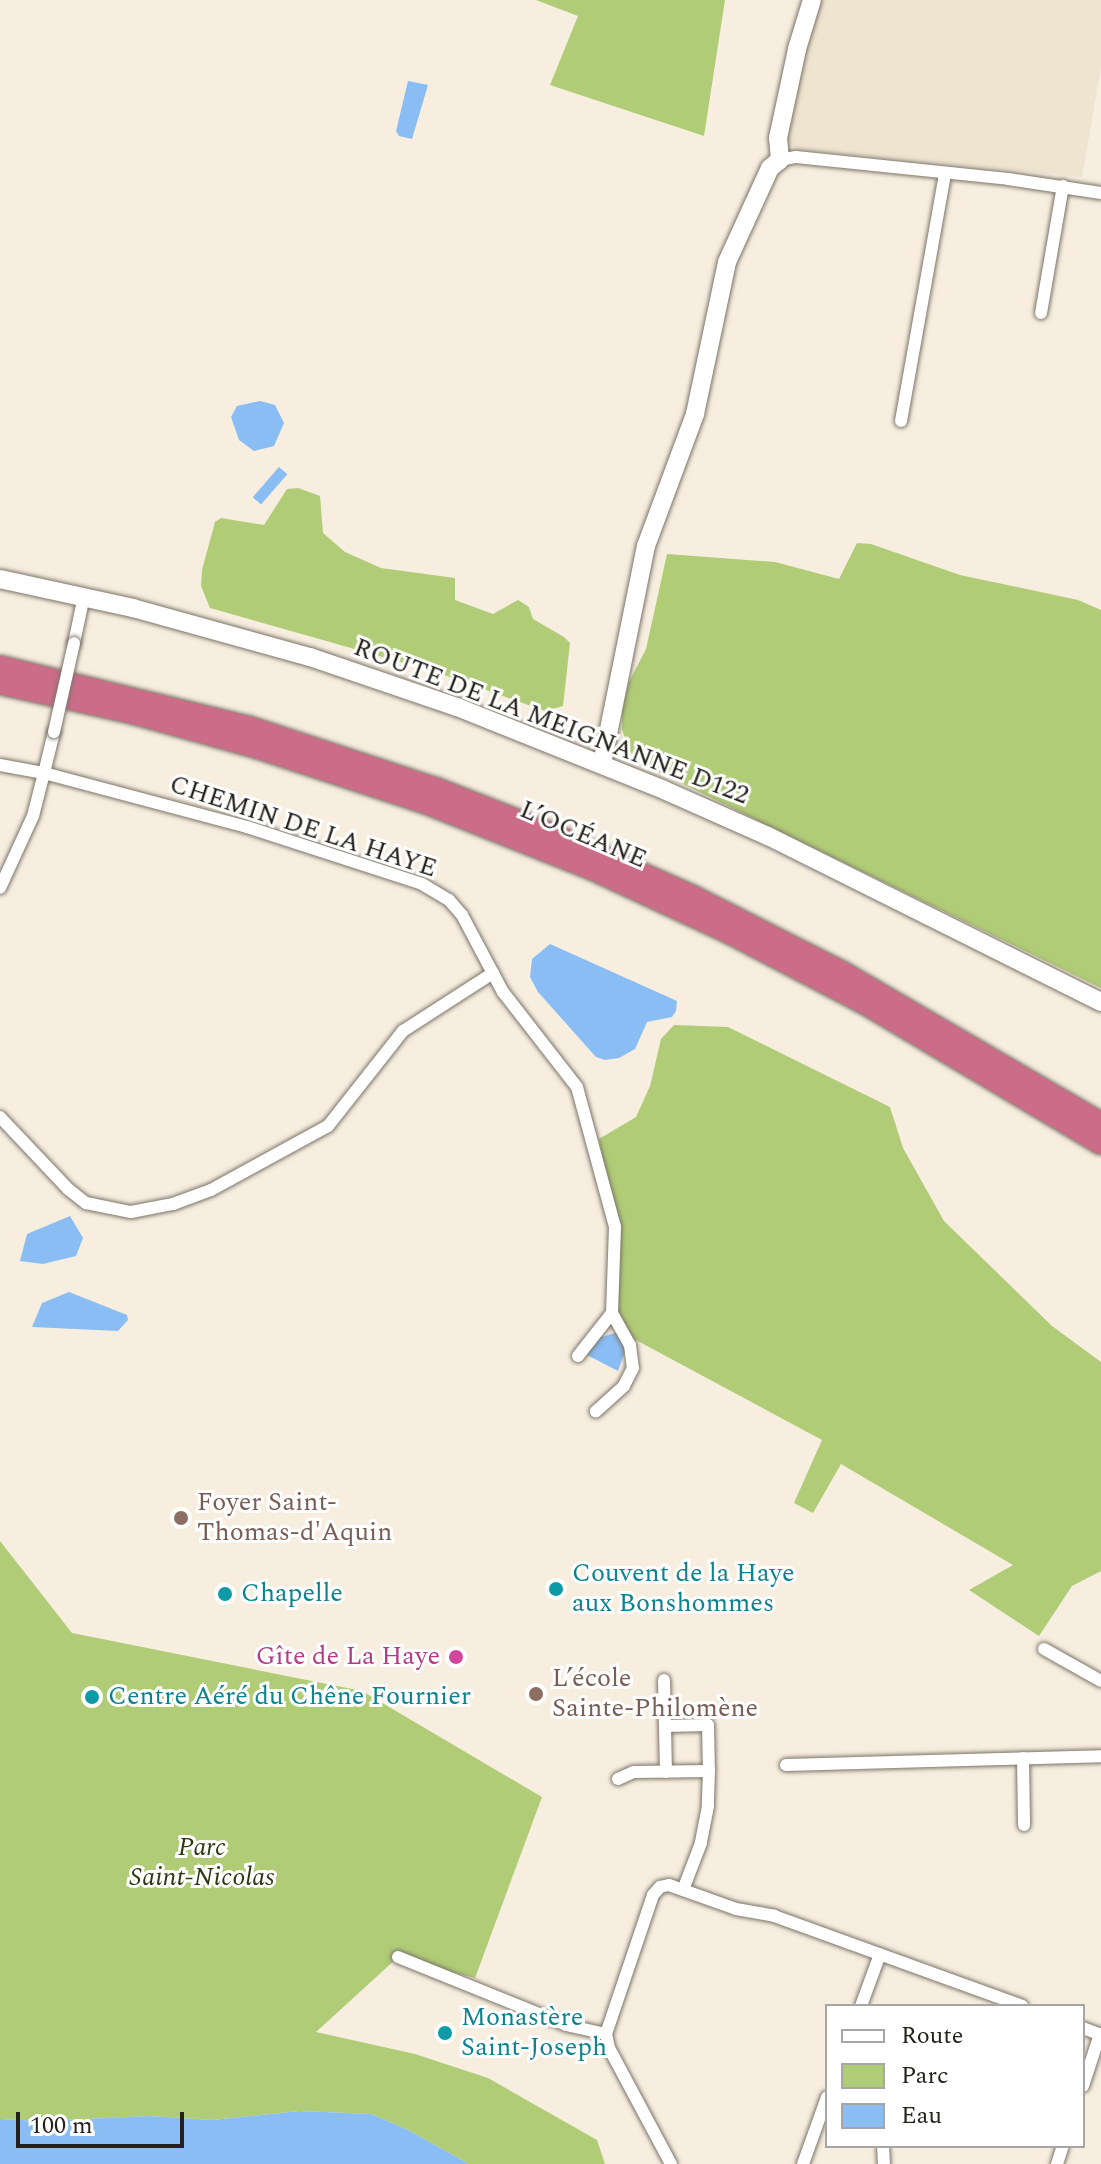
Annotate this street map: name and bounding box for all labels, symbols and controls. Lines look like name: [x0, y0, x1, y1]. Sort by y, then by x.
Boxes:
street label: ROUTE DE LA MEIGNANNE D122: [349, 632, 753, 812]
street label: CHEMIN DE LA HAYE: [166, 769, 440, 885]
street label: L’OCÉANE: [515, 794, 651, 876]
place label: Foyer Saint- Thomas-d'Aquin: [197, 1487, 392, 1548]
marker: Foyer Saint- Thomas-d'Aquin: [172, 1509, 190, 1527]
place label: Couvent de la Haye aux Bonshommes: [572, 1558, 795, 1620]
place label: Chapelle: [241, 1578, 343, 1610]
marker: Couvent de la Haye aux Bonshommes: [547, 1580, 565, 1598]
marker: Chapelle: [216, 1585, 234, 1603]
place label: Gîte de La Haye: [256, 1641, 440, 1673]
marker: Gîte de La Haye: [447, 1648, 465, 1666]
place label: L’école Sainte-Philomène: [552, 1663, 758, 1724]
place label: Centre Aéré du Chêne Fournier: [108, 1681, 471, 1713]
marker: L’école Sainte-Philomène: [527, 1685, 545, 1703]
marker: Centre Aéré du Chêne Fournier: [83, 1688, 101, 1706]
park label: Parc Saint-Nicolas: [130, 1832, 274, 1894]
place label: Monastère Saint-Joseph: [461, 2002, 607, 2064]
legend: [825, 2004, 1085, 2148]
text: Route: [901, 2018, 963, 2054]
marker: Monastère Saint-Joseph: [436, 2024, 454, 2042]
text: Parc: [901, 2058, 949, 2094]
scale bar: [20, 2096, 188, 2146]
text: Eau: [901, 2098, 942, 2134]
text: 100 m: [30, 2108, 93, 2144]

